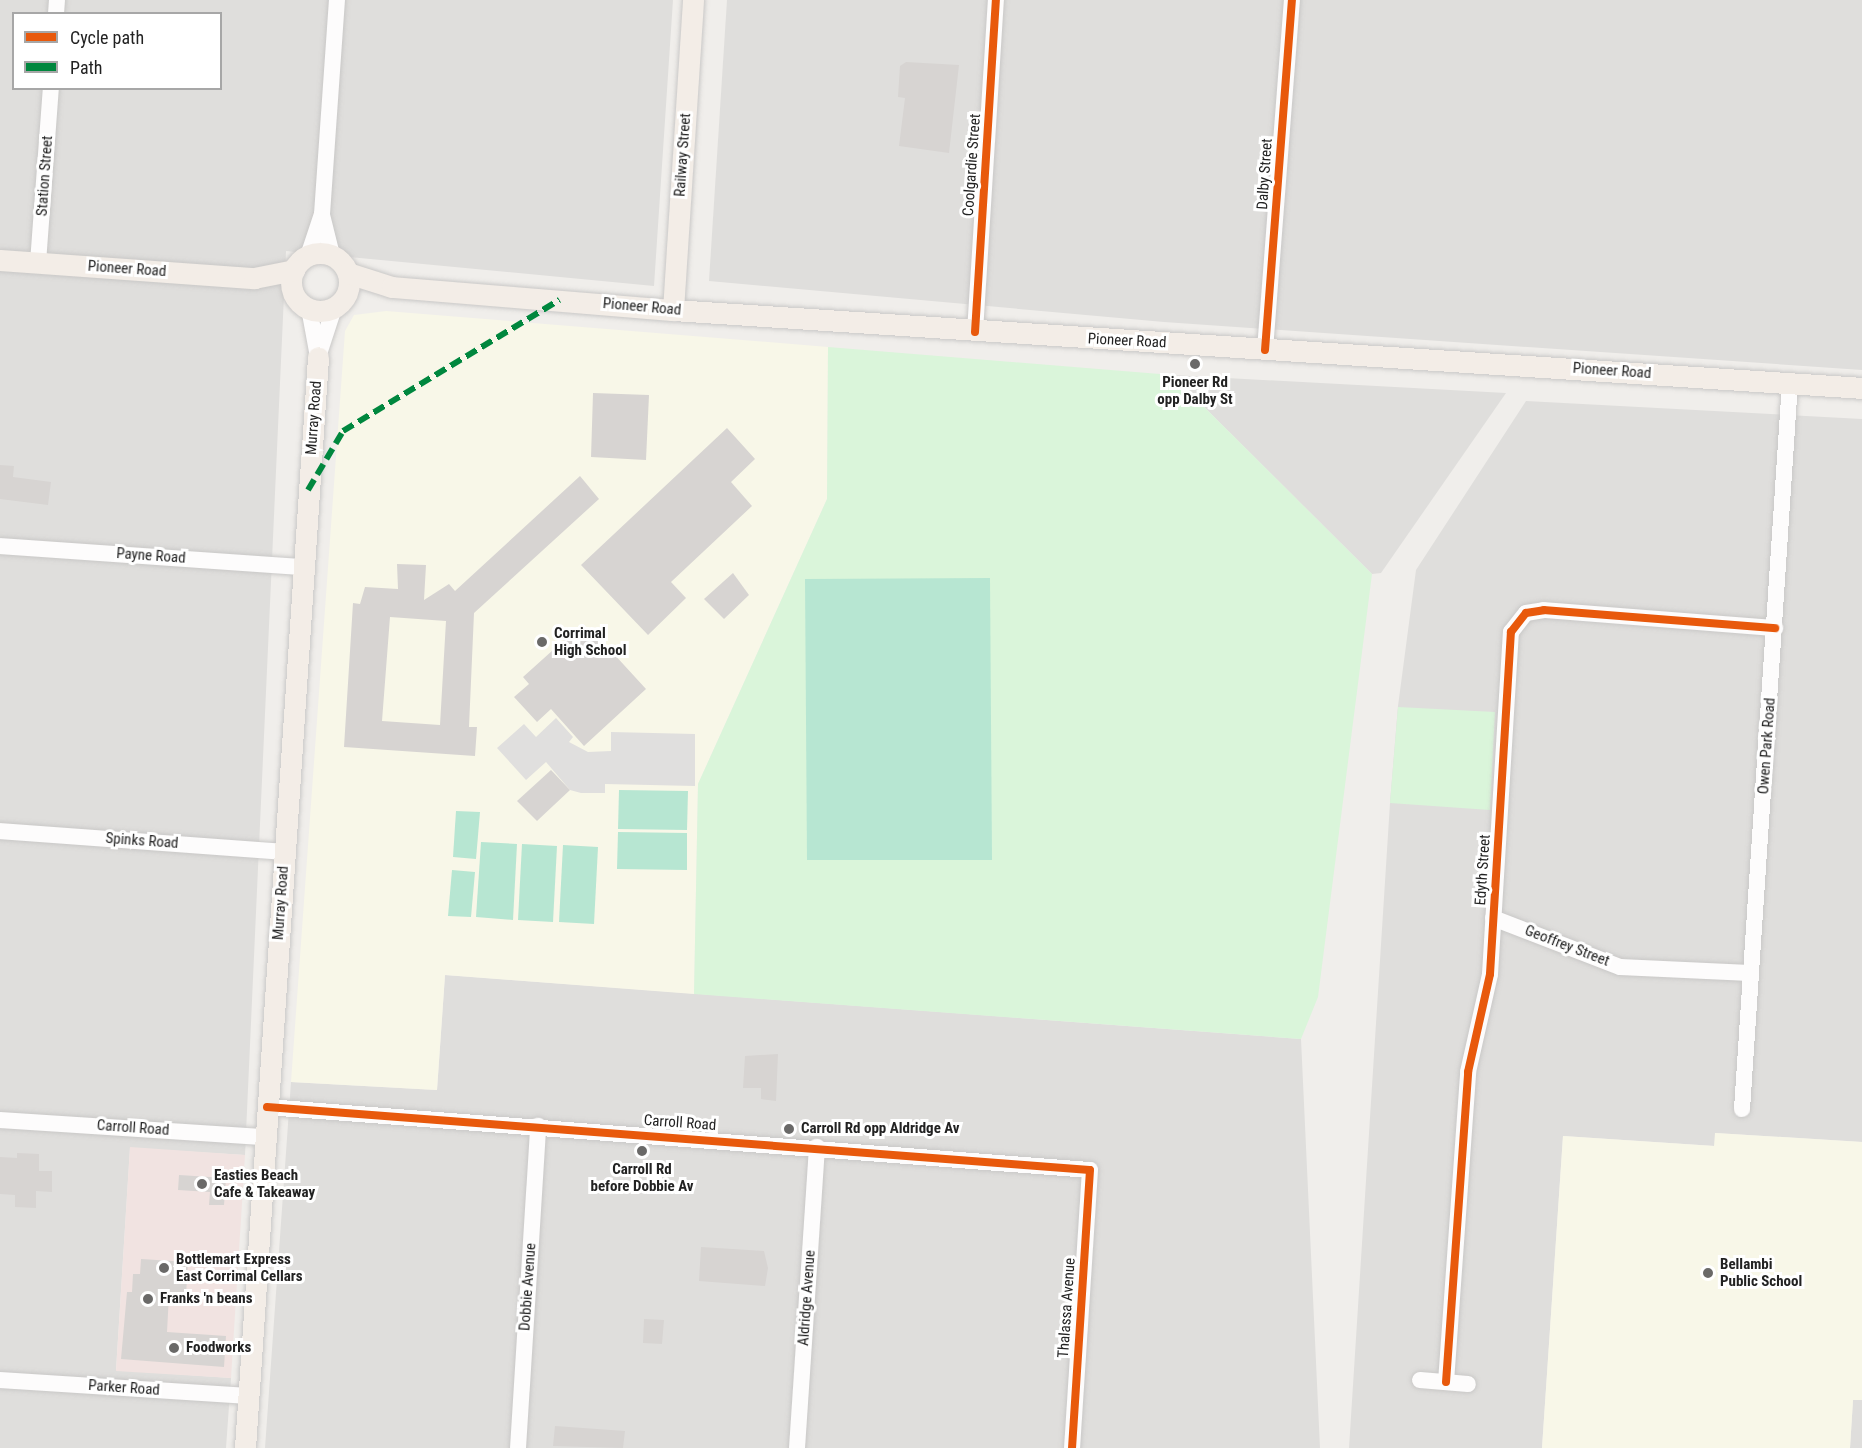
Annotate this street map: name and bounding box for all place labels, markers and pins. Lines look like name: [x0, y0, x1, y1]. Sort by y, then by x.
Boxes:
marker: Pioneer Rd opp Dalby St: [1188, 357, 1202, 371]
place label: Pioneer Rd opp Dalby St: [1157, 373, 1233, 408]
place label: Corrimal High School: [554, 624, 626, 659]
marker: Corrimal High School: [535, 635, 549, 649]
place label: Carroll Rd opp Aldridge Av: [801, 1120, 960, 1138]
marker: Carroll Rd opp Aldridge Av: [782, 1122, 796, 1136]
marker: Carroll Rd before Dobbie Av: [635, 1144, 649, 1158]
place label: Carroll Rd before Dobbie Av: [591, 1160, 693, 1195]
place label: Easties Beach Cafe & Takeaway: [214, 1166, 316, 1201]
marker: Easties Beach Cafe & Takeaway: [195, 1177, 209, 1191]
place label: Bottlemart Express East Corrimal Cellars: [176, 1250, 303, 1285]
place label: Bellambi Public School: [1720, 1255, 1802, 1290]
marker: Bottlemart Express East Corrimal Cellars: [157, 1261, 171, 1275]
marker: Bellambi Public School: [1701, 1266, 1715, 1280]
place label: Franks 'n beans: [160, 1290, 253, 1308]
marker: Franks 'n beans: [141, 1292, 155, 1306]
place label: Foodworks: [186, 1339, 251, 1357]
marker: Foodworks: [167, 1341, 181, 1355]

